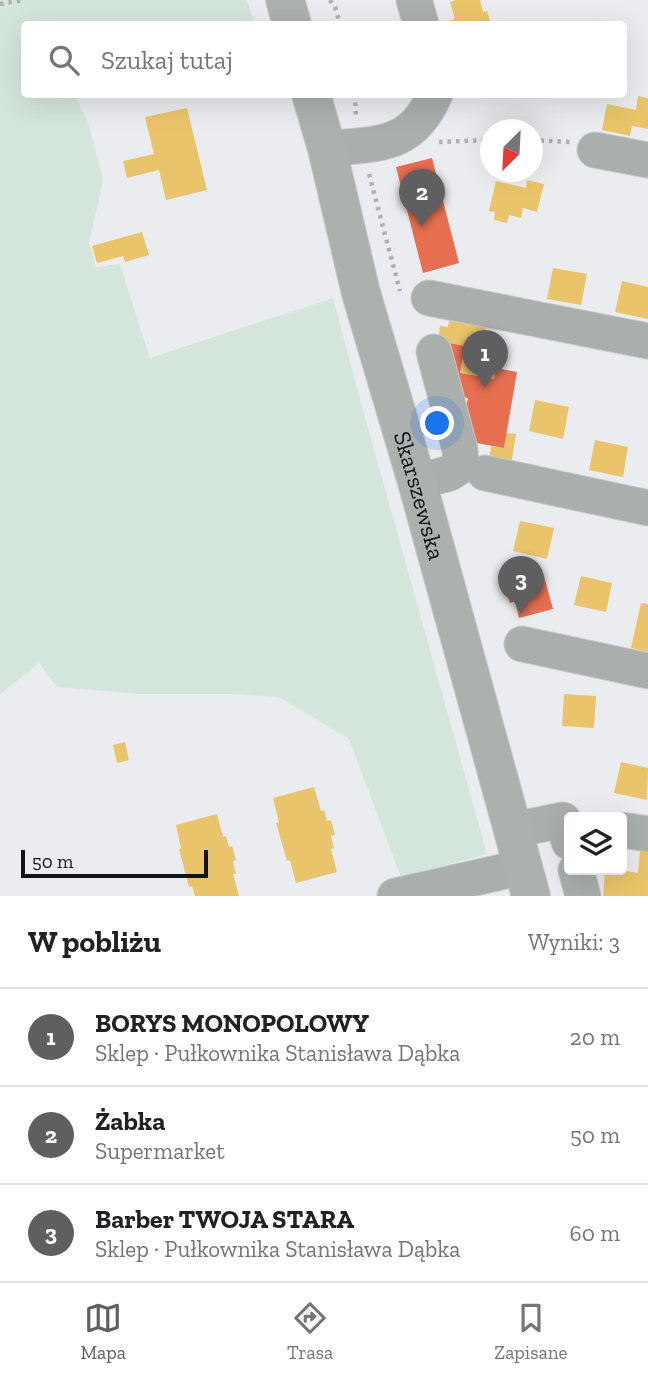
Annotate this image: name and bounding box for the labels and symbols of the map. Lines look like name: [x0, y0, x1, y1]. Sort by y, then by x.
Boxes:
north arrow: [480, 119, 543, 182]
pin: 2: [399, 169, 445, 227]
pin: 1: [462, 330, 508, 388]
your location: [420, 406, 454, 440]
street label: Skarszewska: [388, 427, 452, 563]
pin: 3: [498, 556, 544, 614]
scale bar: [21, 847, 208, 879]

